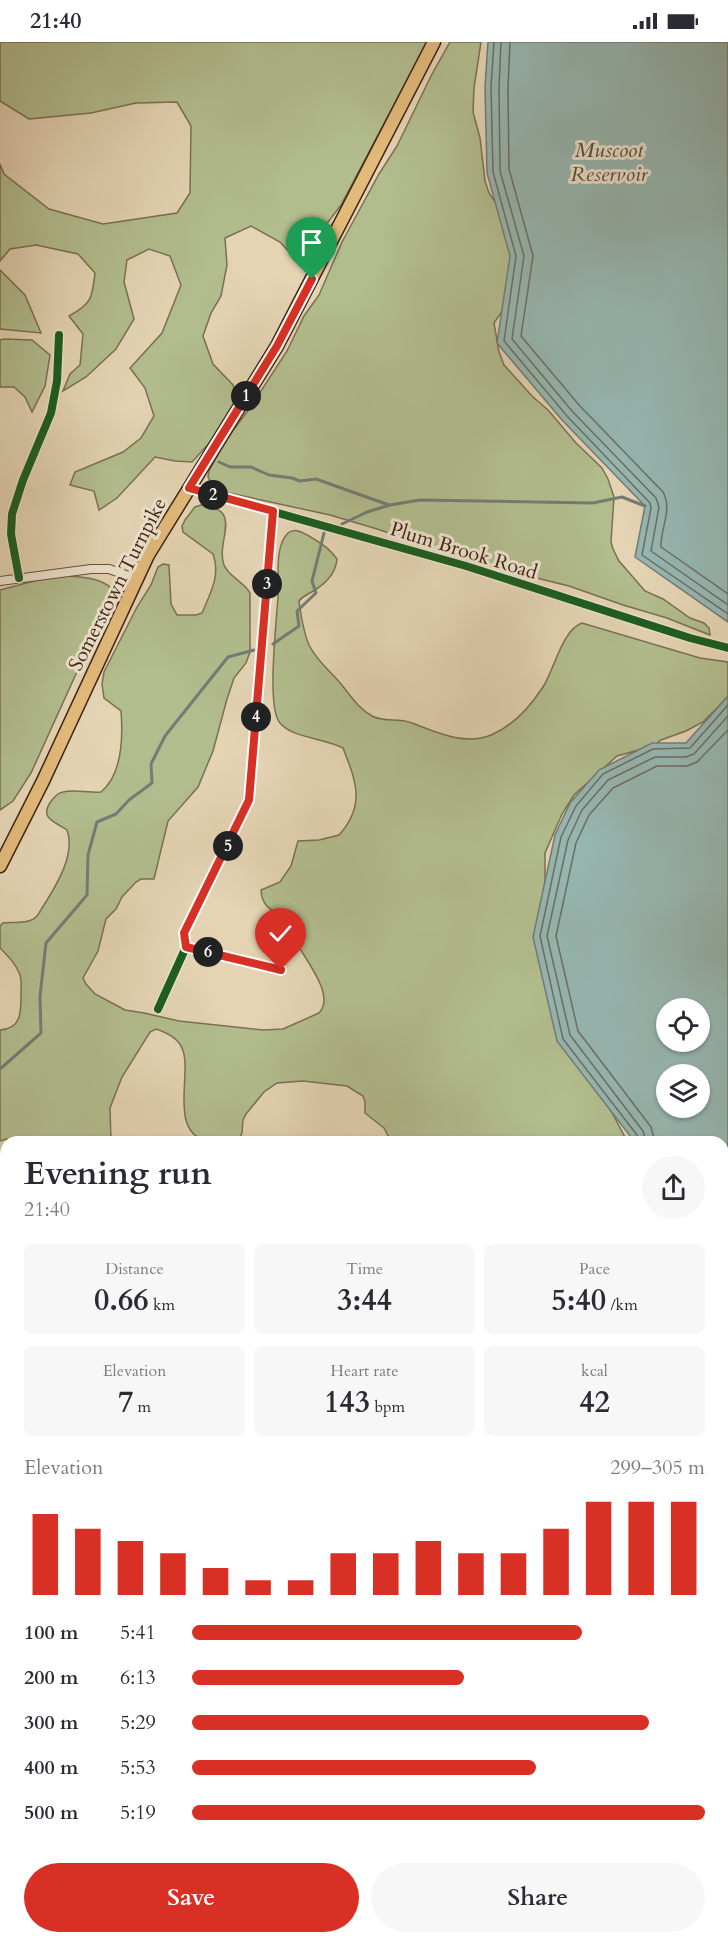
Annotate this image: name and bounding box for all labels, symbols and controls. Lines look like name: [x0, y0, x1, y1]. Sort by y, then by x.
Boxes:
text: 21:40: [30, 6, 81, 36]
water label: Muscoot Reservoir: [570, 136, 649, 189]
pin: [286, 217, 337, 279]
icon: arrive: [295, 226, 328, 259]
pin: 1: [231, 381, 261, 411]
text: 1: [242, 385, 250, 407]
pin: 2: [198, 480, 228, 510]
text: 2: [209, 484, 217, 506]
street label: Somerstown Turnpike: [62, 493, 173, 675]
street label: Plum Brook Road: [387, 515, 541, 586]
pin: 3: [252, 569, 282, 599]
text: 3: [263, 573, 271, 595]
pin: 4: [241, 702, 271, 732]
text: 4: [252, 706, 260, 728]
pin: 5: [213, 831, 243, 861]
text: 5: [224, 835, 232, 857]
pin: [255, 908, 306, 970]
icon: check: [264, 917, 297, 950]
pin: 6: [193, 937, 223, 967]
text: 6: [204, 941, 212, 963]
map controls: [656, 998, 710, 1118]
button: locate: [656, 998, 710, 1052]
button: layers: [656, 1064, 710, 1118]
text: Evening run: [24, 1151, 212, 1196]
button: share: [642, 1156, 705, 1219]
text: 21:40: [24, 1196, 70, 1223]
text: Distance: [105, 1258, 164, 1280]
text: Time: [346, 1258, 383, 1280]
text: Pace: [579, 1258, 610, 1280]
text: 0.66: [94, 1280, 149, 1321]
text: 3:44: [337, 1280, 392, 1321]
text: 5:40: [551, 1280, 606, 1321]
text: km: [149, 1294, 175, 1316]
text: /km: [606, 1294, 638, 1316]
text: Elevation: [103, 1360, 166, 1382]
text: Heart rate: [331, 1360, 398, 1382]
text: kcal: [581, 1360, 608, 1382]
text: 7: [118, 1382, 133, 1423]
text: 143: [324, 1382, 370, 1423]
text: 42: [579, 1382, 610, 1423]
text: m: [133, 1396, 151, 1418]
text: bpm: [370, 1396, 405, 1418]
text: Elevation: [24, 1454, 103, 1481]
text: 299–305 m: [610, 1454, 705, 1481]
text: 100 m: [24, 1619, 79, 1646]
text: 5:41: [120, 1619, 156, 1646]
text: 200 m: [24, 1664, 79, 1691]
text: 6:13: [120, 1664, 156, 1691]
text: 300 m: [24, 1709, 79, 1736]
text: 5:29: [120, 1709, 156, 1736]
text: 400 m: [24, 1754, 79, 1781]
text: 5:53: [120, 1754, 156, 1781]
text: 500 m: [24, 1799, 79, 1826]
text: 5:19: [120, 1799, 156, 1826]
button: Save: [24, 1863, 359, 1932]
button: Share: [371, 1863, 705, 1932]

